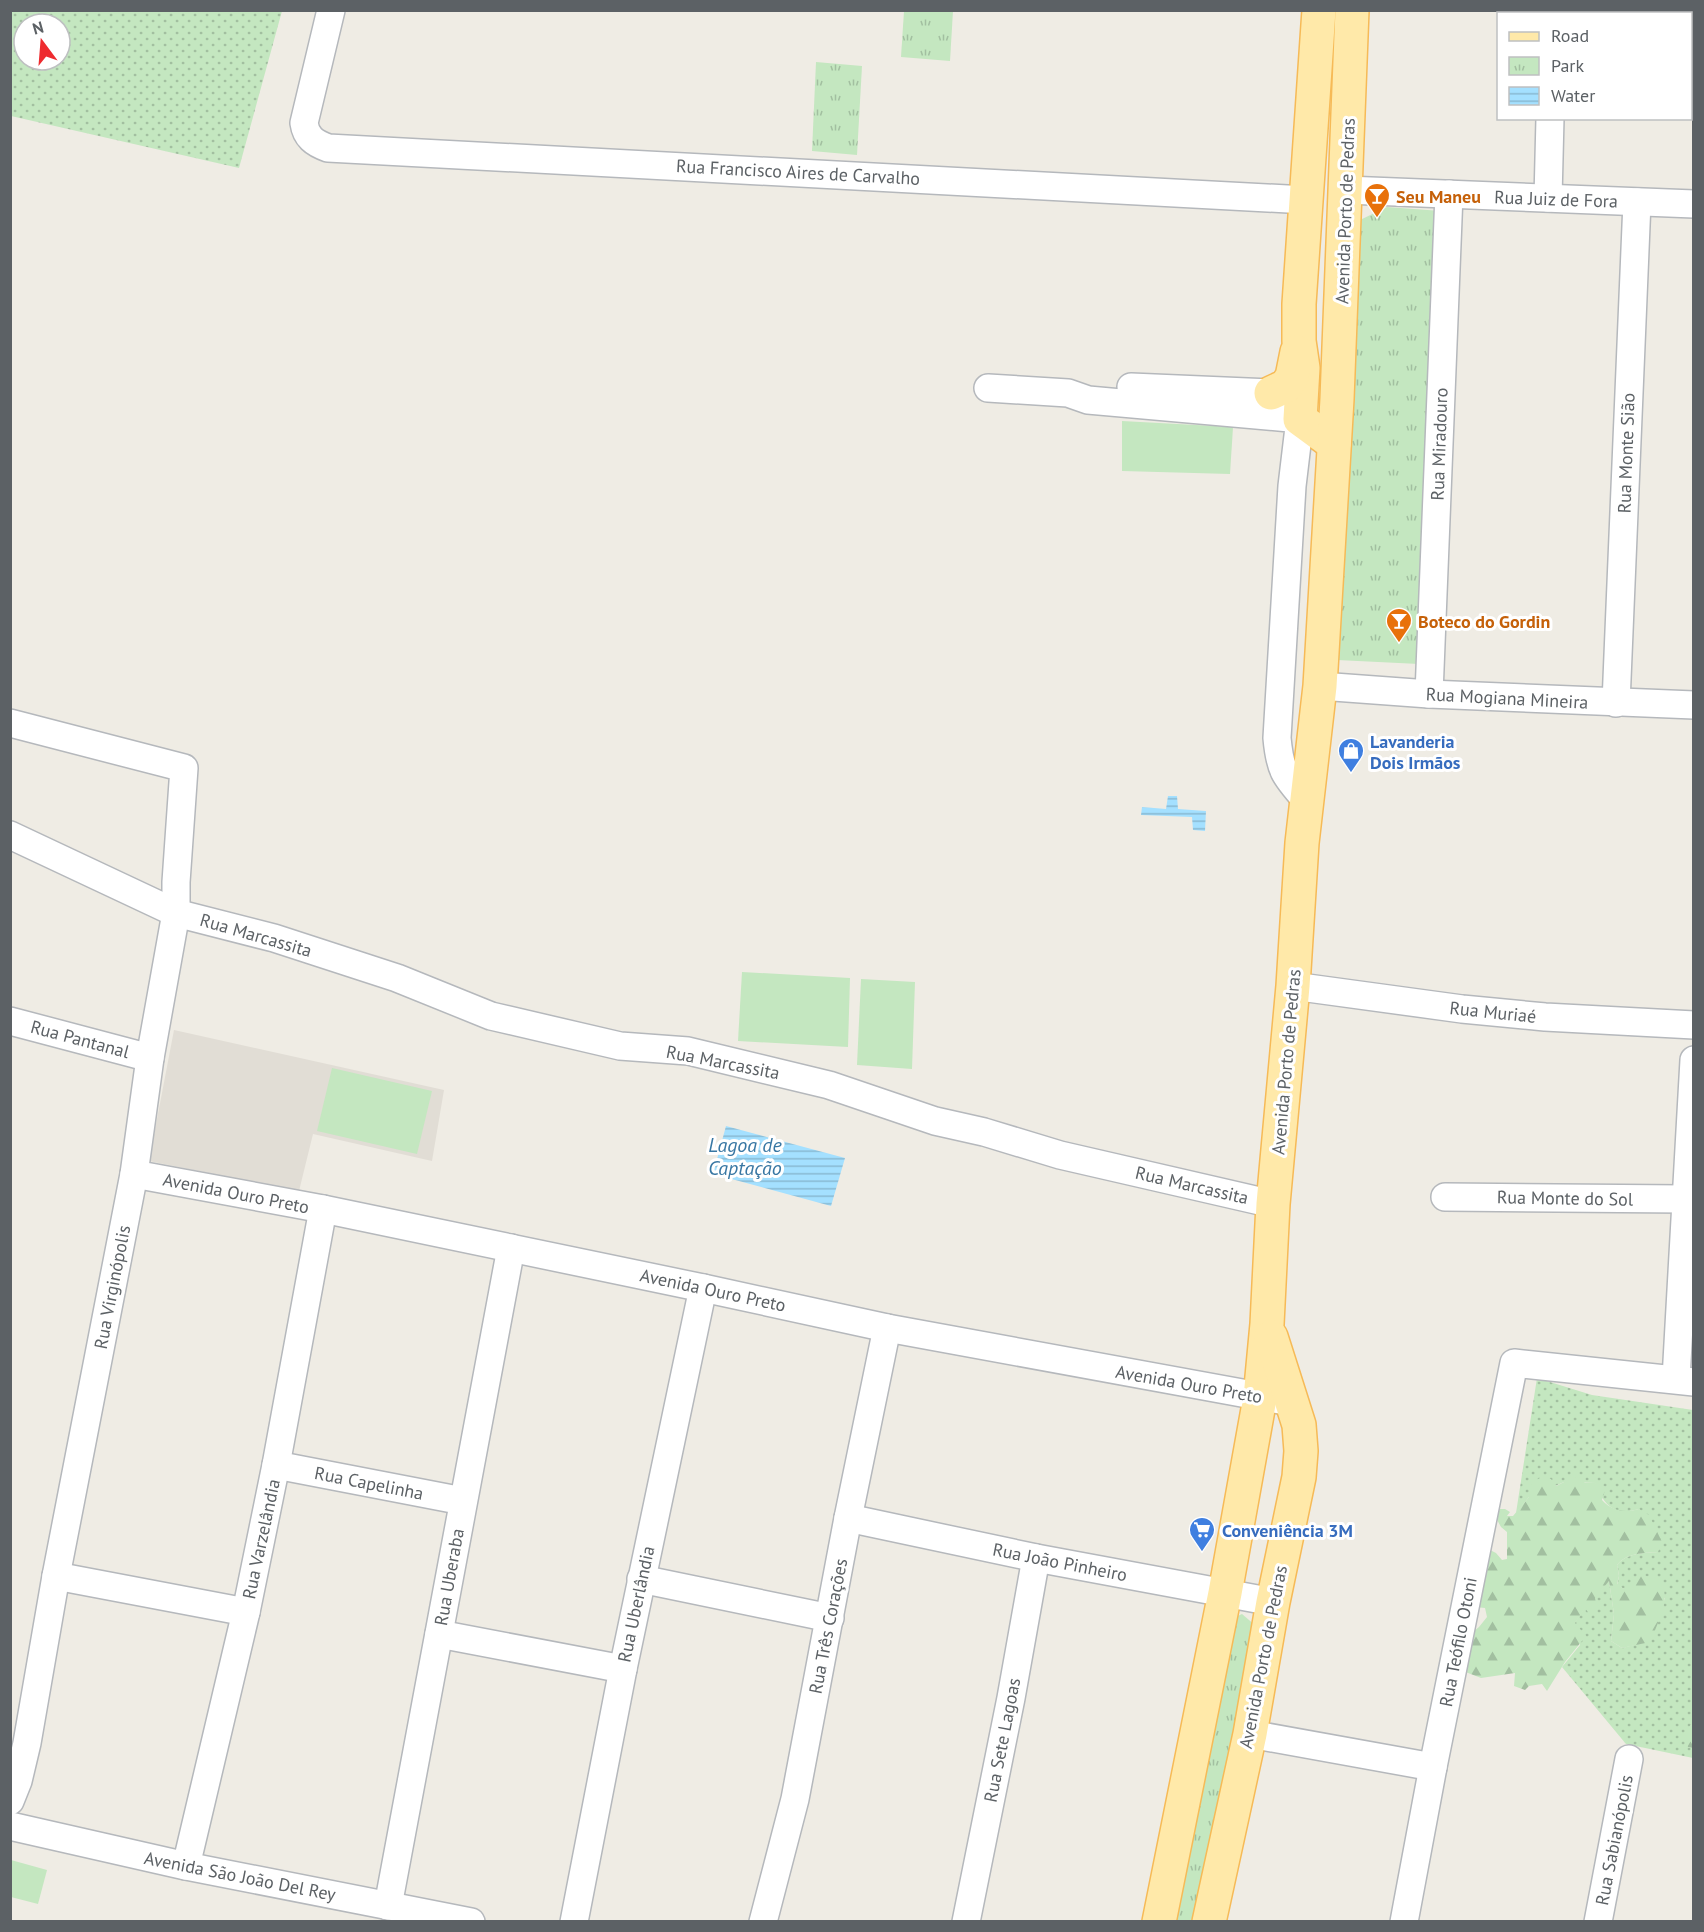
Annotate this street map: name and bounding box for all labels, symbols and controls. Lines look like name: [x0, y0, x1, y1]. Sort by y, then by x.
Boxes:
north arrow: [12, 12, 72, 72]
legend: [1497, 12, 1692, 120]
text: N: [30, 17, 46, 39]
text: Road: [1551, 24, 1589, 47]
text: Park: [1551, 54, 1584, 77]
text: Water: [1551, 84, 1595, 107]
street label: Avenida Porto de Pedras: [1330, 118, 1360, 304]
street label: Rua Francisco Aires de Carvalho: [675, 154, 921, 190]
bar icon: Seu Maneu: [1362, 181, 1392, 219]
place label: Seu Maneu: [1396, 185, 1481, 208]
street label: Rua Juiz de Fora: [1494, 185, 1618, 213]
street label: Rua Miradouro: [1426, 387, 1452, 501]
street label: Rua Monte Sião: [1612, 392, 1640, 514]
bar icon: Boteco do Gordin: [1384, 606, 1414, 644]
place label: Boteco do Gordin: [1418, 610, 1550, 633]
street label: Rua Mogiana Mineira: [1425, 682, 1589, 714]
place label: Lavanderia Dois Irmãos: [1370, 730, 1461, 774]
shop icon: Lavanderia Dois Irmãos: [1336, 736, 1366, 774]
street label: Rua Marcassita: [197, 908, 315, 962]
street label: Avenida Porto de Pedras: [1266, 968, 1306, 1156]
street label: Rua Muriaé: [1449, 996, 1537, 1028]
street label: Rua Pantanal: [28, 1015, 133, 1063]
street label: Rua Marcassita: [664, 1040, 782, 1084]
water label: Lagoa de Captação: [708, 1132, 782, 1181]
street label: Rua Marcassita: [1133, 1161, 1251, 1209]
street label: Avenida Ouro Preto: [161, 1168, 311, 1218]
street label: Rua Monte do Sol: [1497, 1185, 1634, 1211]
street label: Rua Virginópolis: [89, 1223, 135, 1351]
street label: Avenida Ouro Preto: [638, 1263, 788, 1317]
street label: Avenida Ouro Preto: [1114, 1360, 1264, 1408]
street label: Rua Capelinha: [313, 1461, 425, 1505]
street label: Rua Varzelândia: [237, 1477, 285, 1601]
supermarket icon: Conveniência 3M: [1187, 1515, 1217, 1553]
place label: Conveniência 3M: [1222, 1519, 1353, 1542]
street label: Rua Uberaba: [429, 1527, 469, 1627]
street label: Rua João Pinheiro: [991, 1538, 1129, 1586]
street label: Rua Uberlândia: [612, 1544, 660, 1664]
street label: Rua Três Corações: [804, 1556, 852, 1696]
street label: Avenida Porto de Pedras: [1234, 1563, 1292, 1751]
street label: Rua Teófilo Otoni: [1434, 1575, 1482, 1709]
street label: Rua Sete Lagoas: [979, 1676, 1025, 1804]
street label: Rua Sabianópolis: [1590, 1773, 1638, 1907]
street label: Avenida São João Del Rey: [142, 1846, 338, 1906]

